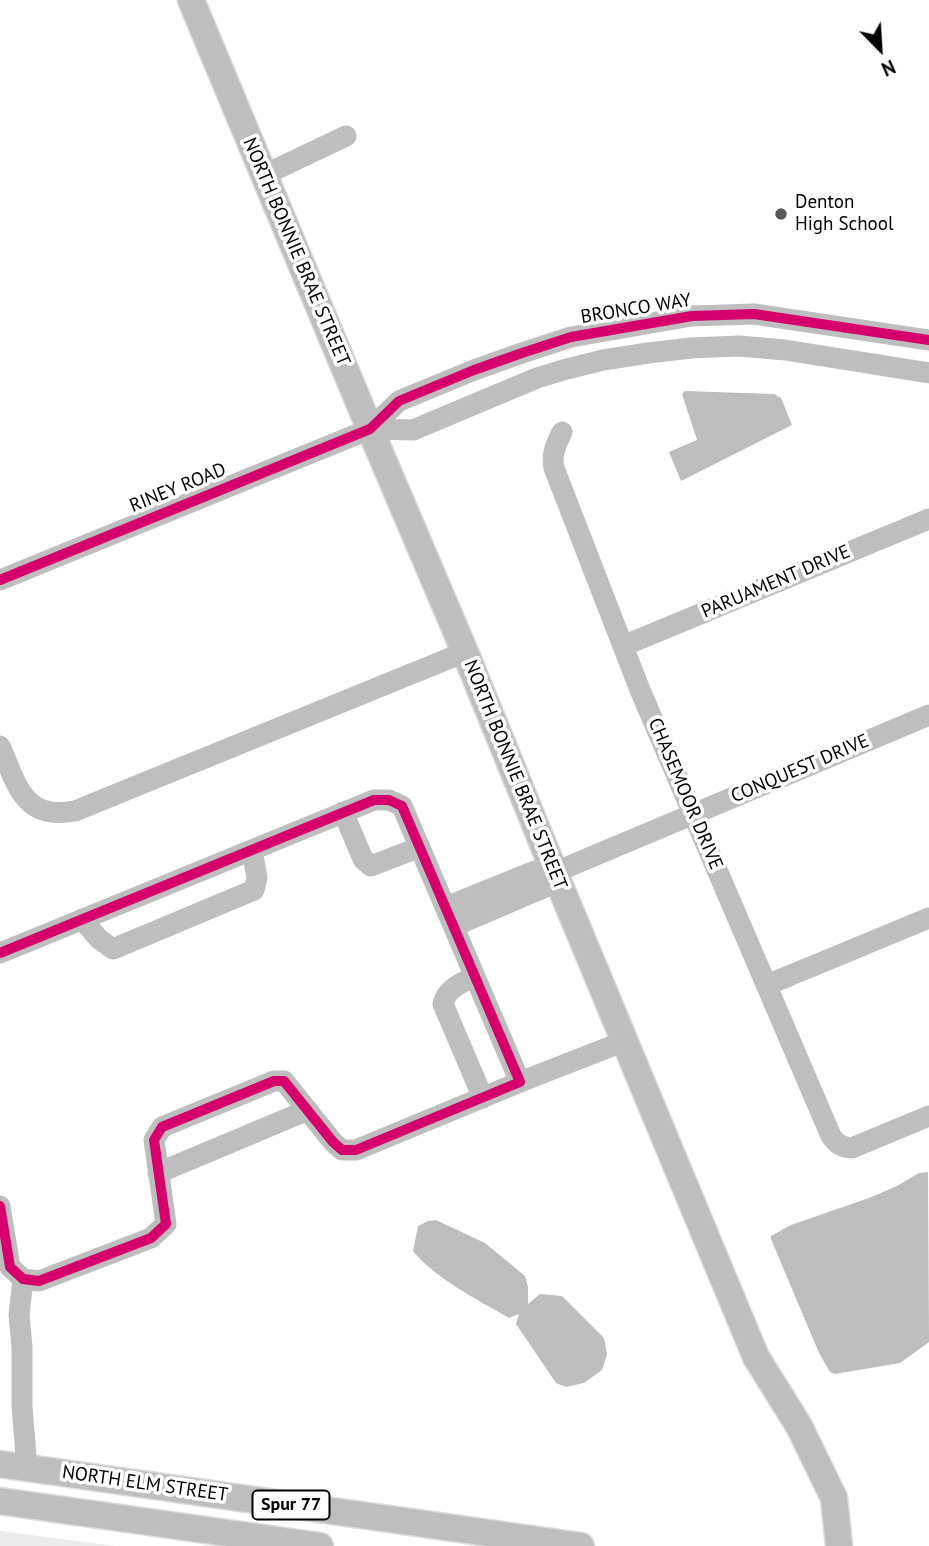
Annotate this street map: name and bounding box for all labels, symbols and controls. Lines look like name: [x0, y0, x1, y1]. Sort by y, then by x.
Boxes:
north arrow: [845, 14, 915, 84]
text: N: [878, 55, 899, 82]
street label: NORTH BONNIE BRAE STREET: [237, 134, 355, 370]
place label: Denton High School: [795, 192, 893, 236]
marker: Denton High School: [773, 206, 789, 222]
street label: BRONCO WAY: [579, 289, 693, 329]
street label: RINEY ROAD: [126, 458, 230, 518]
street label: PARUAMENT DRIVE: [698, 540, 854, 624]
street label: NORTH BONNIE BRAE STREET: [458, 657, 572, 893]
street label: CHASEMOOR DRIVE: [643, 715, 727, 873]
street label: CONQUEST DRIVE: [728, 730, 872, 808]
street label: NORTH ELM STREET: [61, 1461, 229, 1507]
road number: Spur 77: [252, 1490, 330, 1520]

